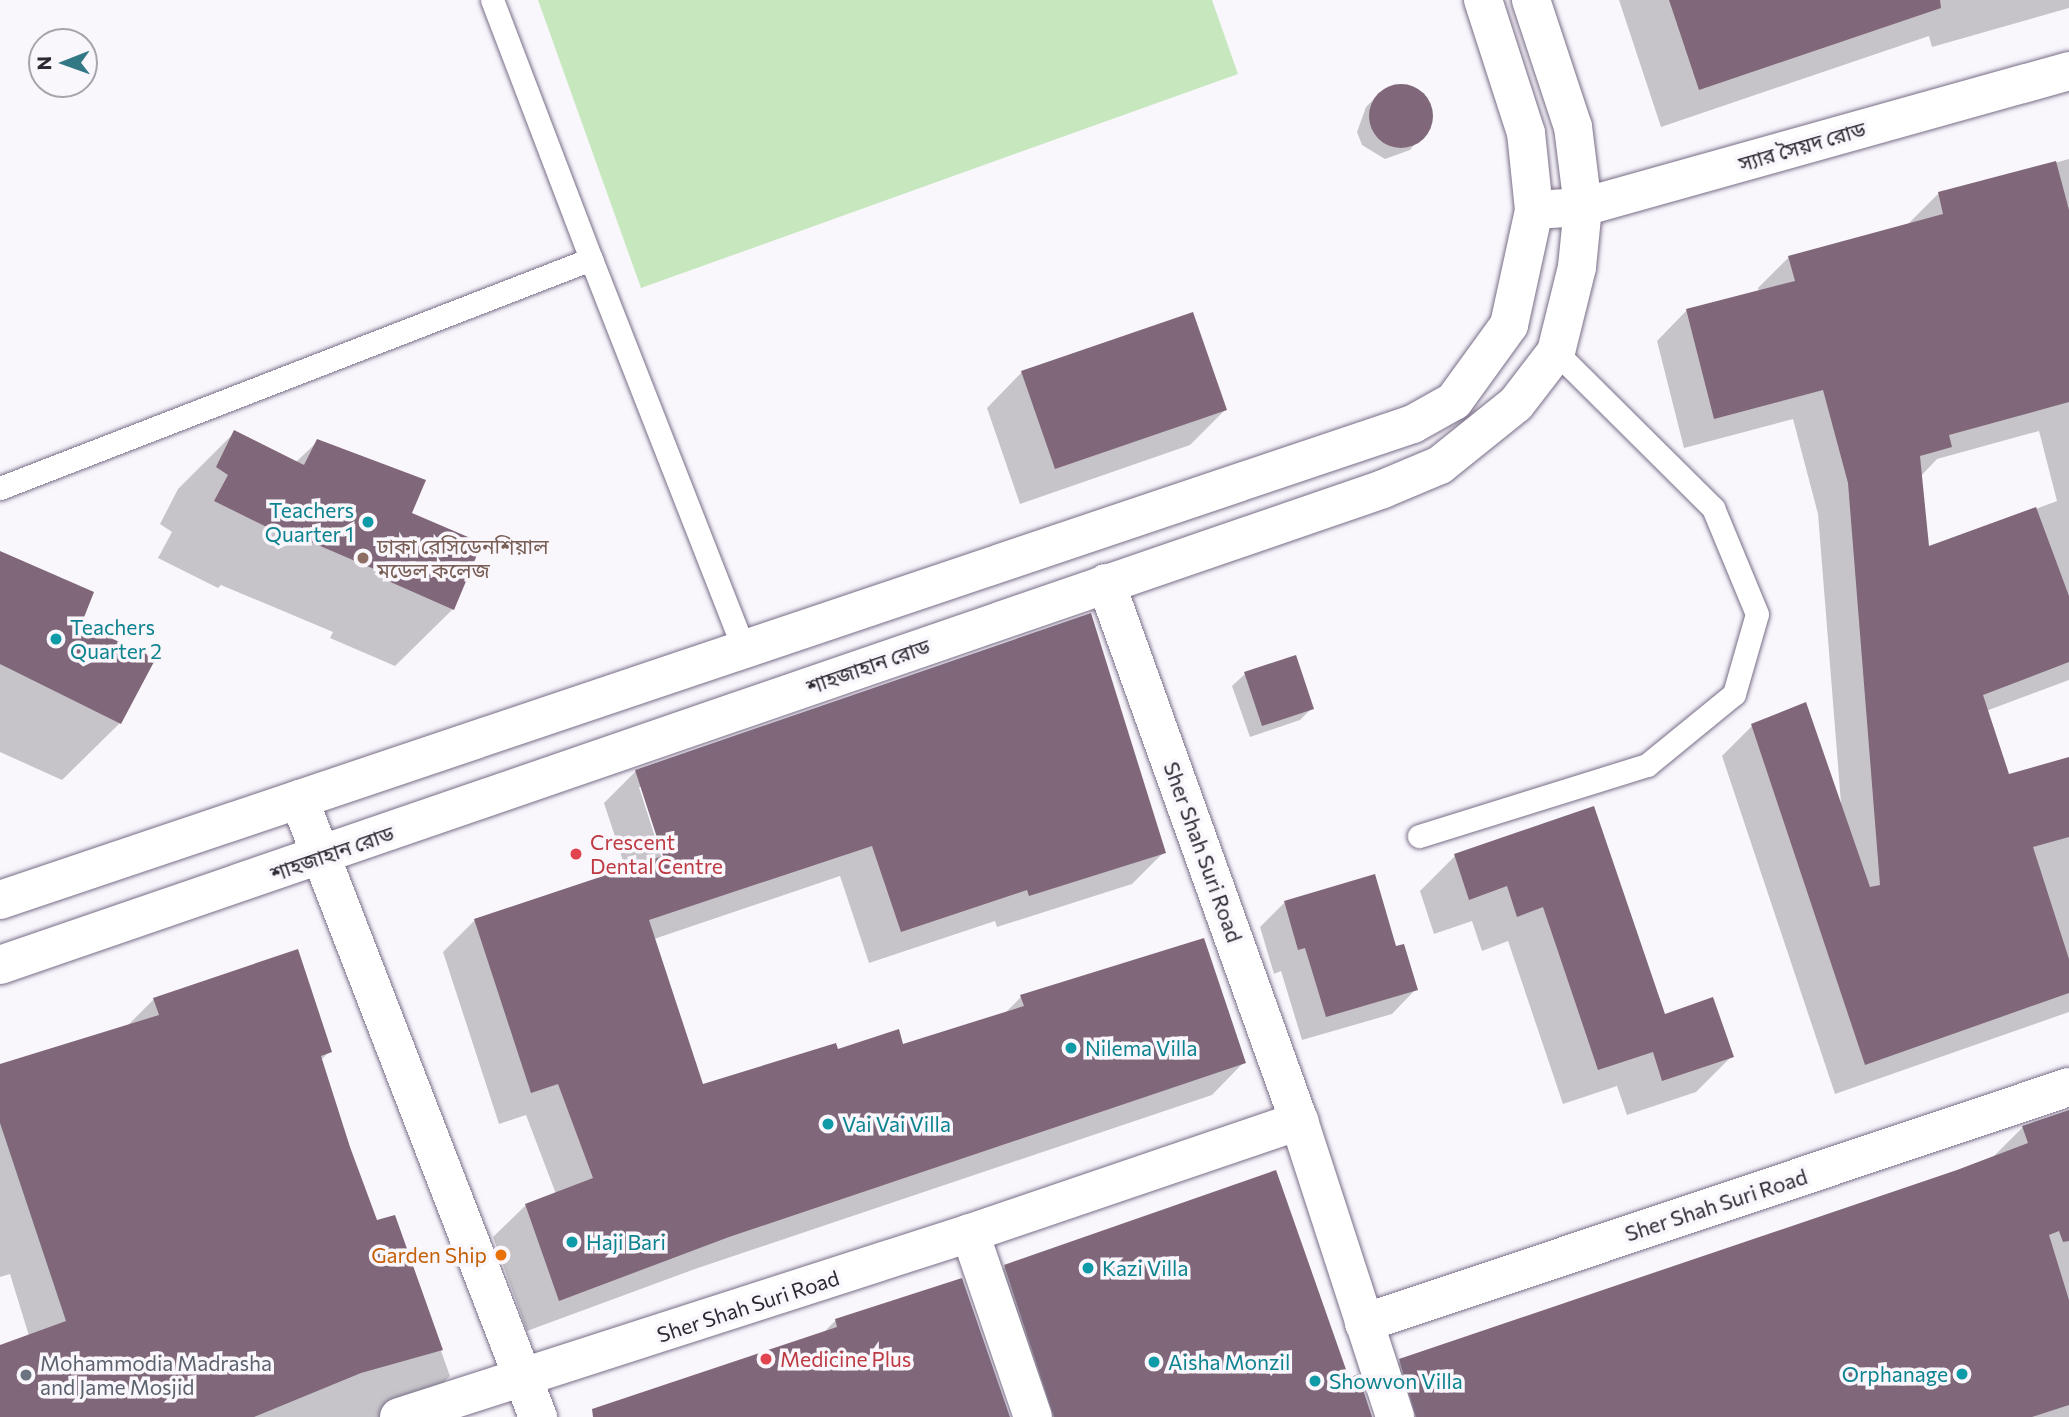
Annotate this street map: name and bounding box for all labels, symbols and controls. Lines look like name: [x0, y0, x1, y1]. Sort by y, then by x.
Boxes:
north arrow: [28, 28, 98, 98]
text: N: [32, 56, 55, 71]
street label: স্যার সৈয়দ রোড: [1736, 116, 1868, 176]
place label: Teachers Quarter 1: [265, 497, 354, 547]
marker: Teachers Quarter 1: [360, 514, 376, 530]
place label: ঢাকা রেসিডেনশিয়াল মডেল কলেজ: [377, 533, 549, 583]
marker: ঢাকা রেসিডেনশিয়াল মডেল কলেজ: [355, 550, 371, 566]
place label: Teachers Quarter 2: [70, 614, 162, 664]
marker: Teachers Quarter 2: [48, 631, 64, 647]
street label: শাহজাহান রোড: [803, 633, 933, 699]
street label: Sher Shah Suri Road: [1159, 758, 1247, 946]
street label: শাহজাহান রোড: [267, 820, 397, 886]
place label: Crescent Dental Centre: [590, 829, 723, 879]
marker: Crescent Dental Centre: [568, 846, 584, 862]
place label: Nilema Villa: [1085, 1035, 1197, 1061]
marker: Nilema Villa: [1063, 1040, 1079, 1056]
place label: Vai Vai Villa: [842, 1111, 951, 1137]
marker: Vai Vai Villa: [820, 1116, 836, 1132]
street label: Sher Shah Suri Road: [1622, 1164, 1810, 1246]
place label: Haji Bari: [586, 1229, 666, 1255]
marker: Haji Bari: [564, 1234, 580, 1250]
place label: Garden Ship: [371, 1242, 487, 1268]
marker: Garden Ship: [493, 1247, 509, 1263]
place label: Kazi Villa: [1102, 1255, 1188, 1281]
marker: Kazi Villa: [1080, 1260, 1096, 1276]
street label: Sher Shah Suri Road: [654, 1265, 842, 1347]
place label: Medicine Plus: [780, 1346, 911, 1372]
place label: Aisha Monzil: [1168, 1349, 1290, 1375]
place label: Mohammodia Madrasha and Jame Mosjid: [40, 1350, 272, 1400]
marker: Medicine Plus: [758, 1351, 774, 1367]
marker: Aisha Monzil: [1146, 1354, 1162, 1370]
place label: Orphanage: [1842, 1361, 1948, 1387]
marker: Orphanage: [1954, 1366, 1970, 1382]
marker: Mohammodia Madrasha and Jame Mosjid: [18, 1367, 34, 1383]
place label: Showvon Villa: [1329, 1368, 1463, 1394]
marker: Showvon Villa: [1307, 1373, 1323, 1389]

